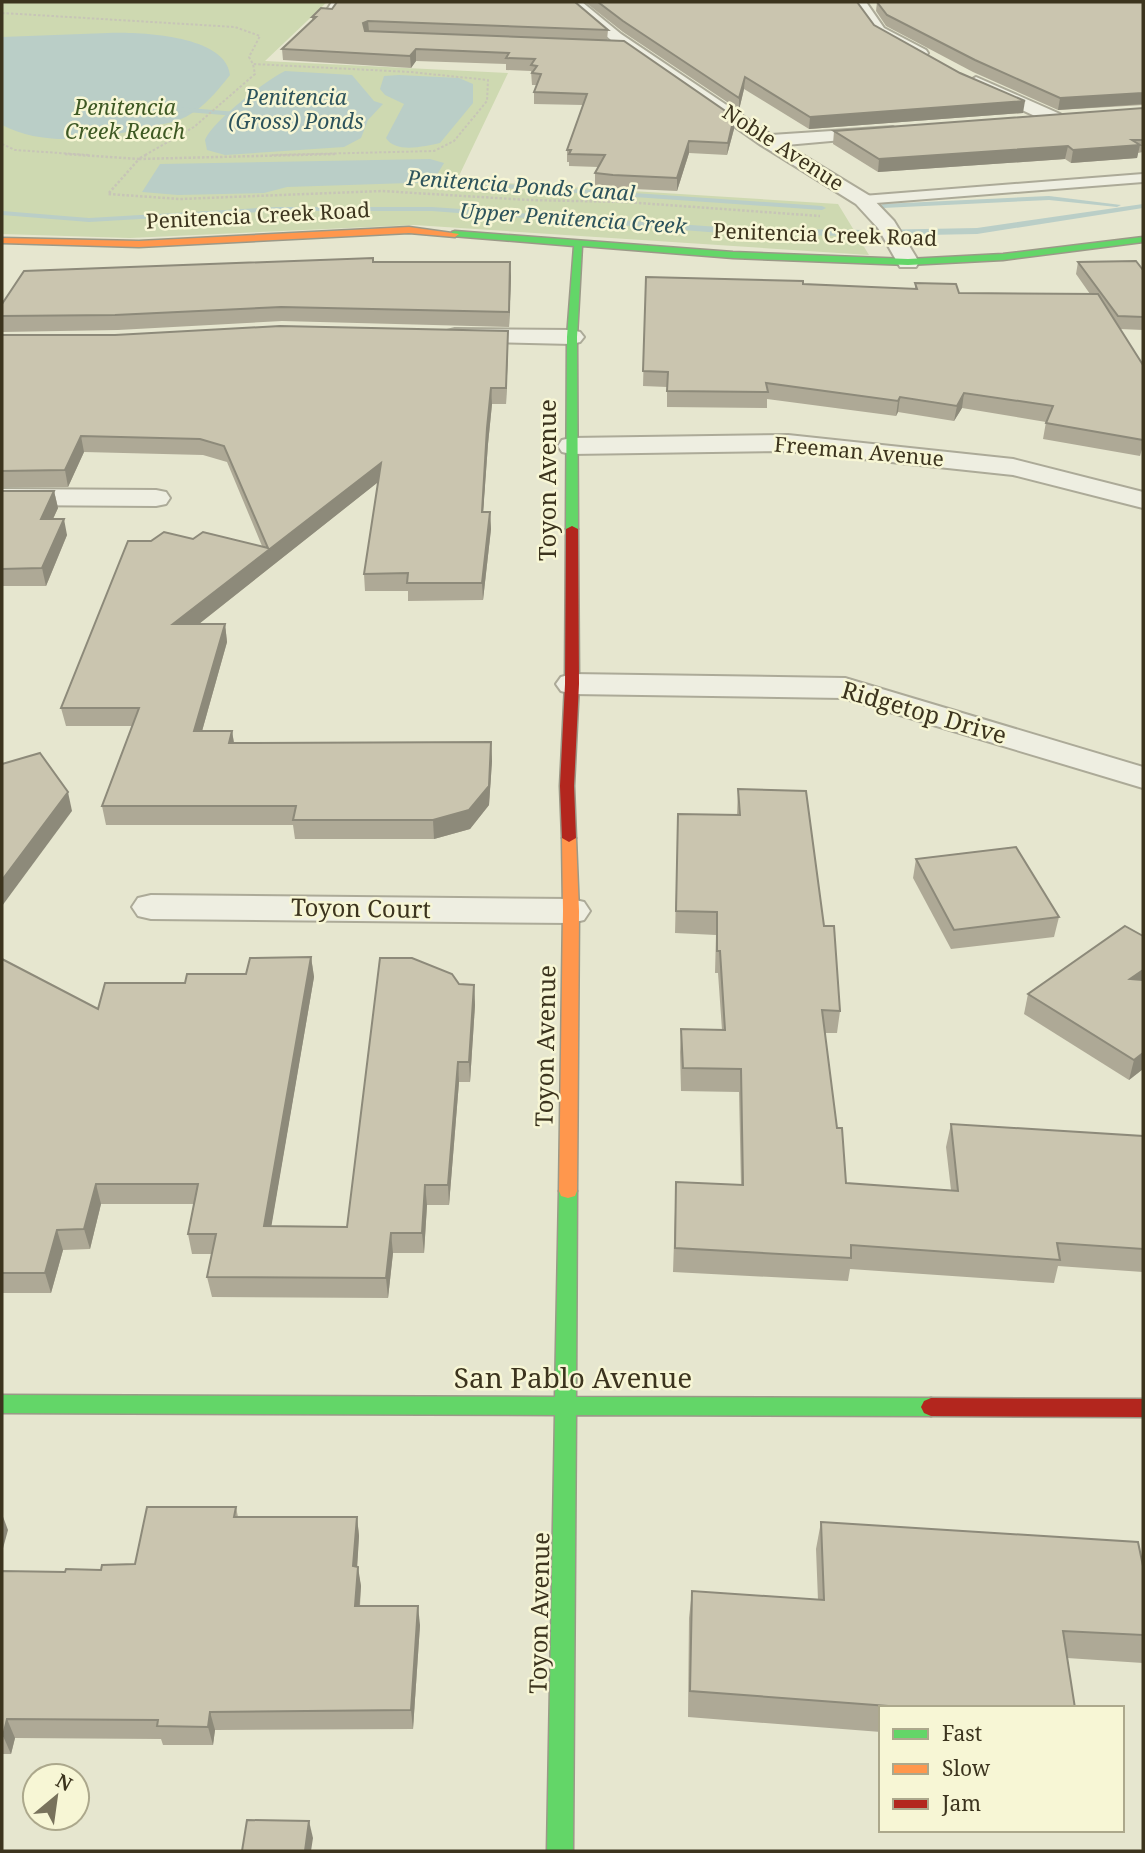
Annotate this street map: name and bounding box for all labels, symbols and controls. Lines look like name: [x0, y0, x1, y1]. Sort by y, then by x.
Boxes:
water label: Penitencia (Gross) Ponds: [228, 83, 364, 135]
park label: Penitencia Creek Reach: [65, 93, 185, 145]
street label: Noble Avenue: [718, 97, 850, 197]
water label: Penitencia Ponds Canal: [405, 163, 637, 207]
street label: Penitencia Creek Road: [145, 195, 371, 235]
water label: Upper Penitencia Creek: [459, 196, 689, 240]
street label: Penitencia Creek Road: [712, 216, 938, 252]
street label: Toyon Avenue: [530, 399, 563, 561]
street label: Freeman Avenue: [773, 430, 945, 472]
street label: Ridgetop Drive: [838, 672, 1011, 751]
street label: Toyon Court: [291, 890, 431, 925]
street label: Toyon Avenue: [527, 965, 562, 1127]
street label: San Pablo Avenue: [454, 1358, 692, 1396]
street label: Toyon Avenue: [521, 1532, 556, 1694]
legend: [879, 1706, 1124, 1832]
text: Fast: [942, 1719, 982, 1747]
text: Slow: [942, 1754, 991, 1782]
north arrow: [21, 1762, 91, 1832]
text: N: [51, 1767, 77, 1797]
text: Jam: [941, 1789, 981, 1817]

